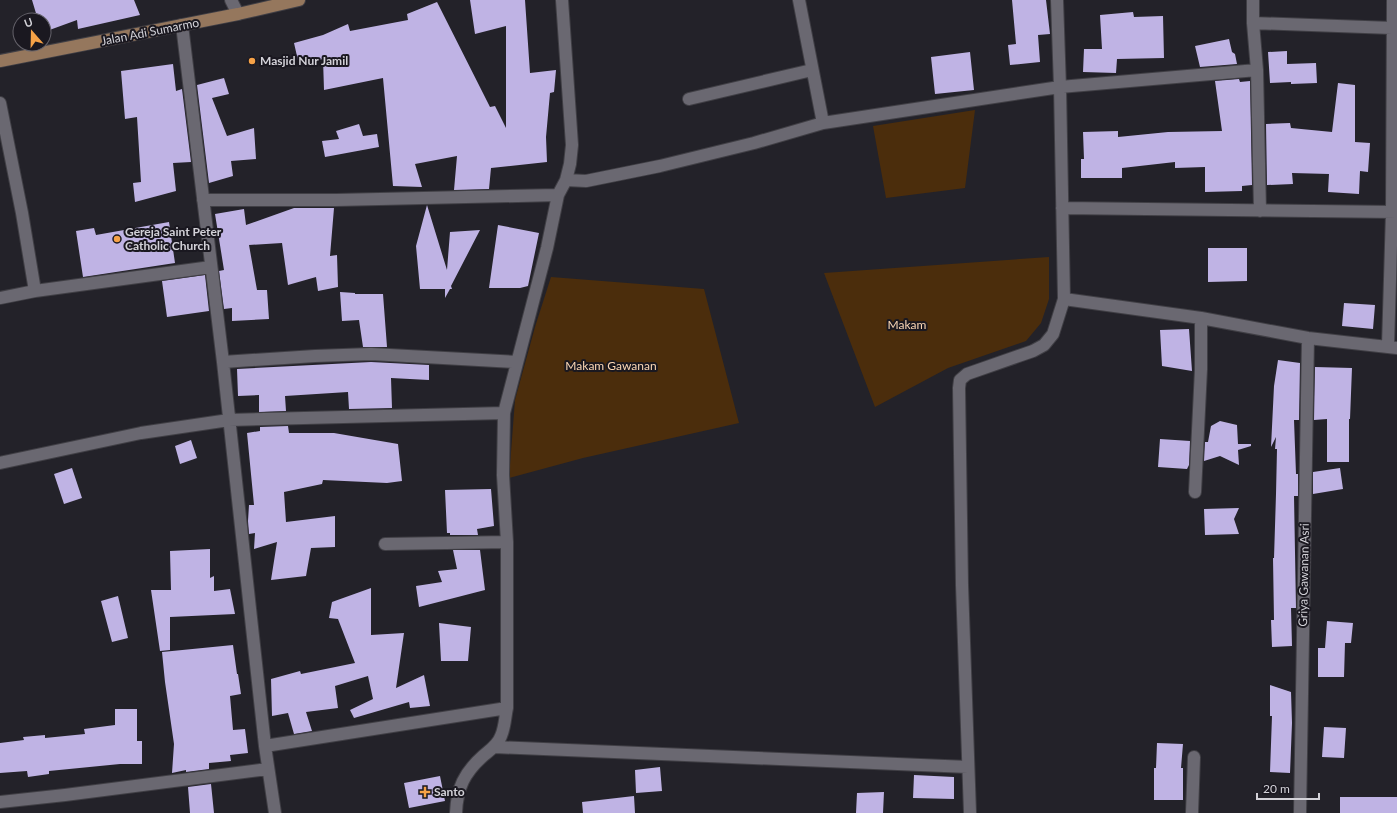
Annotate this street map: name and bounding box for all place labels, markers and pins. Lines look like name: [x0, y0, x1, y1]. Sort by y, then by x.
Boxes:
place label: Masjid Nur Jamil: [260, 53, 348, 68]
marker: Masjid Nur Jamil: [247, 56, 257, 66]
place label: Gereja Saint Peter Catholic Church: [125, 224, 222, 253]
marker: Gereja Saint Peter Catholic Church: [112, 234, 122, 244]
place label: Santo: [434, 784, 465, 799]
marker: Santo: [419, 786, 431, 798]

